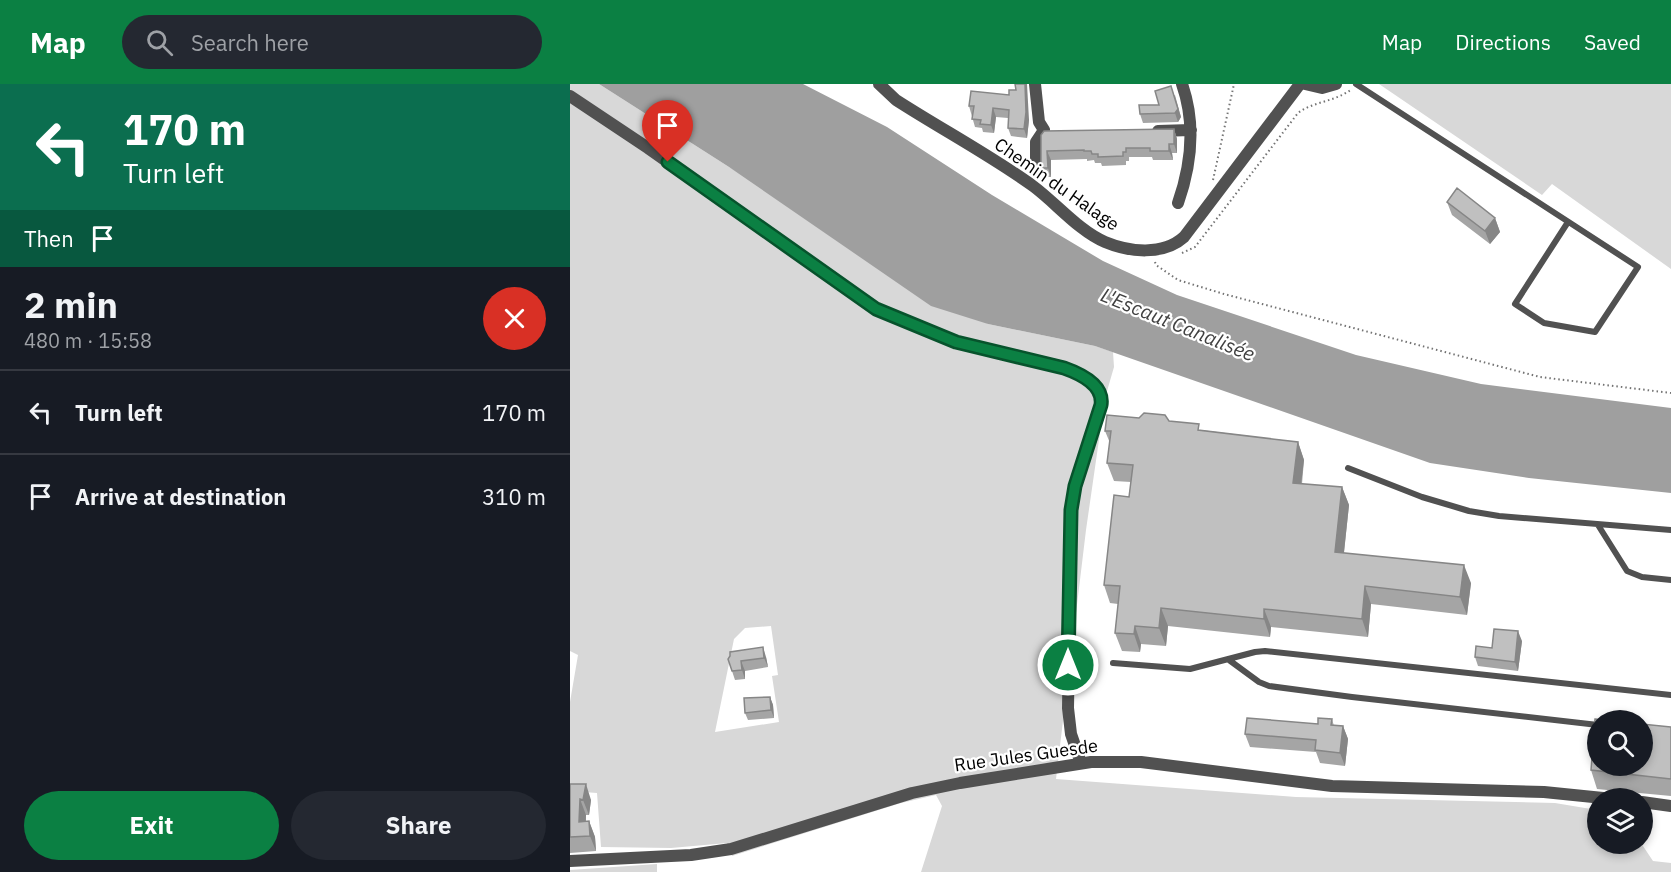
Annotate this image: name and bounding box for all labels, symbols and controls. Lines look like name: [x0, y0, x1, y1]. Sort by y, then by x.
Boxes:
search box: [122, 15, 542, 69]
text: Map: [30, 24, 86, 61]
icon: search: [143, 26, 176, 59]
text: Search here: [191, 28, 309, 57]
text: Map: [1382, 28, 1422, 56]
text: Directions: [1455, 28, 1551, 56]
text: Saved: [1584, 28, 1641, 56]
pin: [642, 100, 693, 162]
text: 170 m: [123, 102, 246, 157]
icon: left: [24, 108, 102, 186]
icon: arrive: [651, 109, 684, 142]
street label: Chemin du Halage: [990, 132, 1124, 236]
text: Turn left: [123, 155, 224, 190]
icon: arrive: [86, 222, 119, 255]
text: Then: [24, 224, 74, 253]
text: 2 min: [24, 281, 118, 328]
water label: L'Escaut Canalisée: [1097, 281, 1259, 367]
button: close: [483, 287, 546, 350]
text: 480 m · 15:58: [24, 327, 152, 354]
icon: left: [24, 396, 57, 429]
text: Turn left: [75, 398, 163, 427]
text: 170 m: [482, 398, 546, 427]
icon: arrive: [24, 480, 57, 513]
text: Arrive at destination: [75, 482, 286, 511]
text: 310 m: [482, 482, 546, 511]
position arrow: [1036, 633, 1100, 697]
map controls: [1587, 710, 1653, 854]
button: search: [1587, 710, 1653, 776]
street label: Rue Jules Guesde: [953, 734, 1099, 776]
button: layers: [1587, 788, 1653, 854]
button: Exit: [24, 791, 279, 860]
button: Share: [291, 791, 546, 860]

